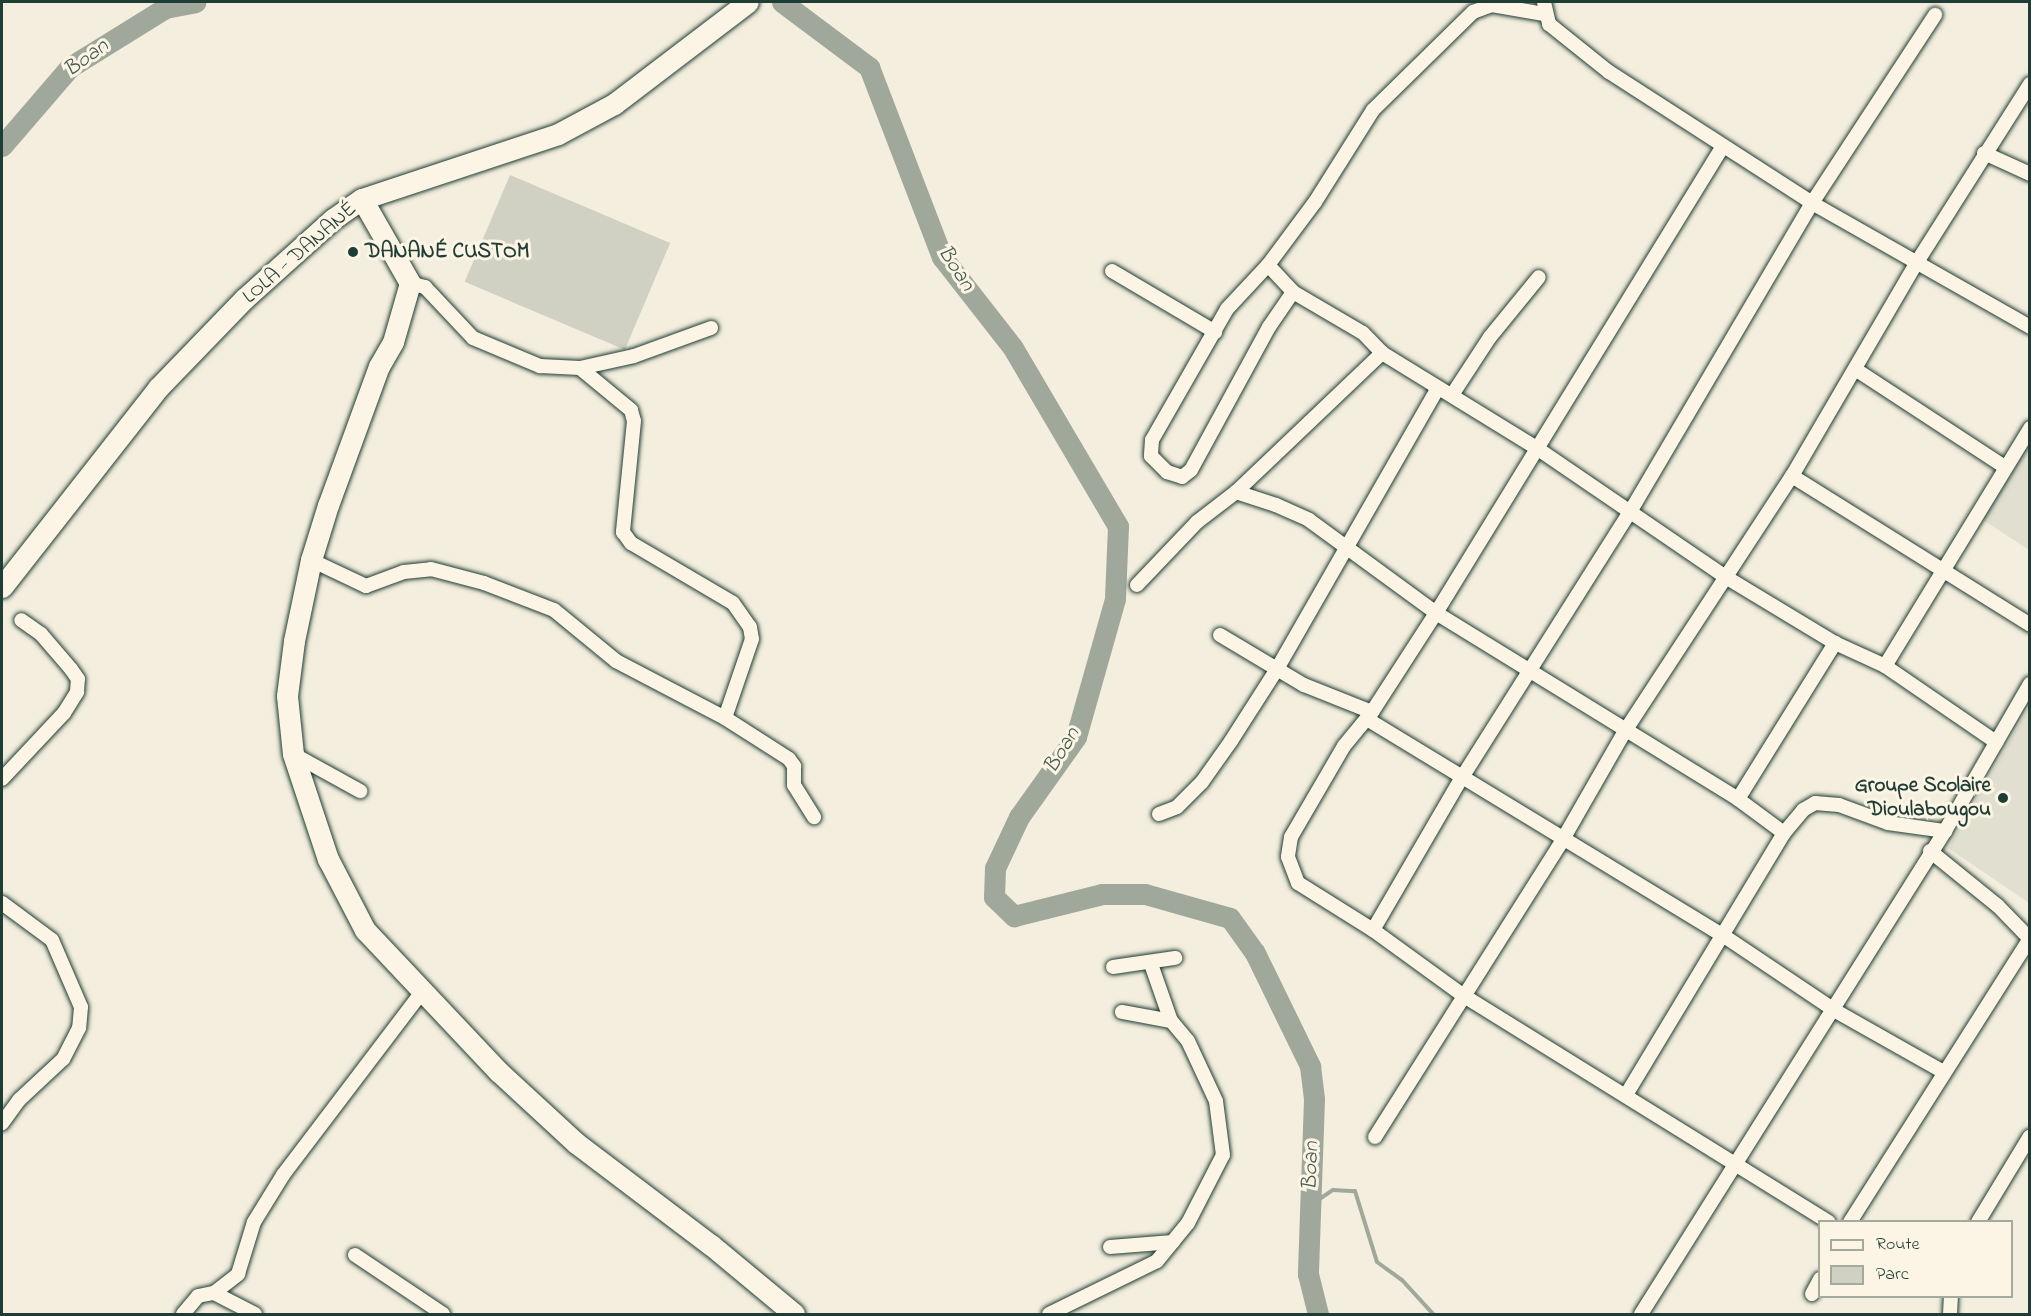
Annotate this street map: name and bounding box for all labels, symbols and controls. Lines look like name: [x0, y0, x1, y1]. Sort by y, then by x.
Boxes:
water label: Boan: [59, 34, 115, 84]
street label: LOLA - DANANÉ: [238, 197, 362, 309]
place label: DANANÉ CUSTOM: [365, 239, 529, 265]
water label: Boan: [931, 241, 979, 297]
marker: DANANÉ CUSTOM: [346, 245, 360, 259]
water label: Boan: [1039, 723, 1087, 779]
place label: Groupe Scolaire Dioulabougou: [1855, 773, 1991, 823]
marker: Groupe Scolaire Dioulabougou: [1996, 791, 2010, 805]
water label: Boan: [1298, 1141, 1326, 1191]
legend: [1818, 1220, 2013, 1298]
text: Route: [1876, 1232, 1920, 1258]
text: Parc: [1876, 1262, 1909, 1288]

